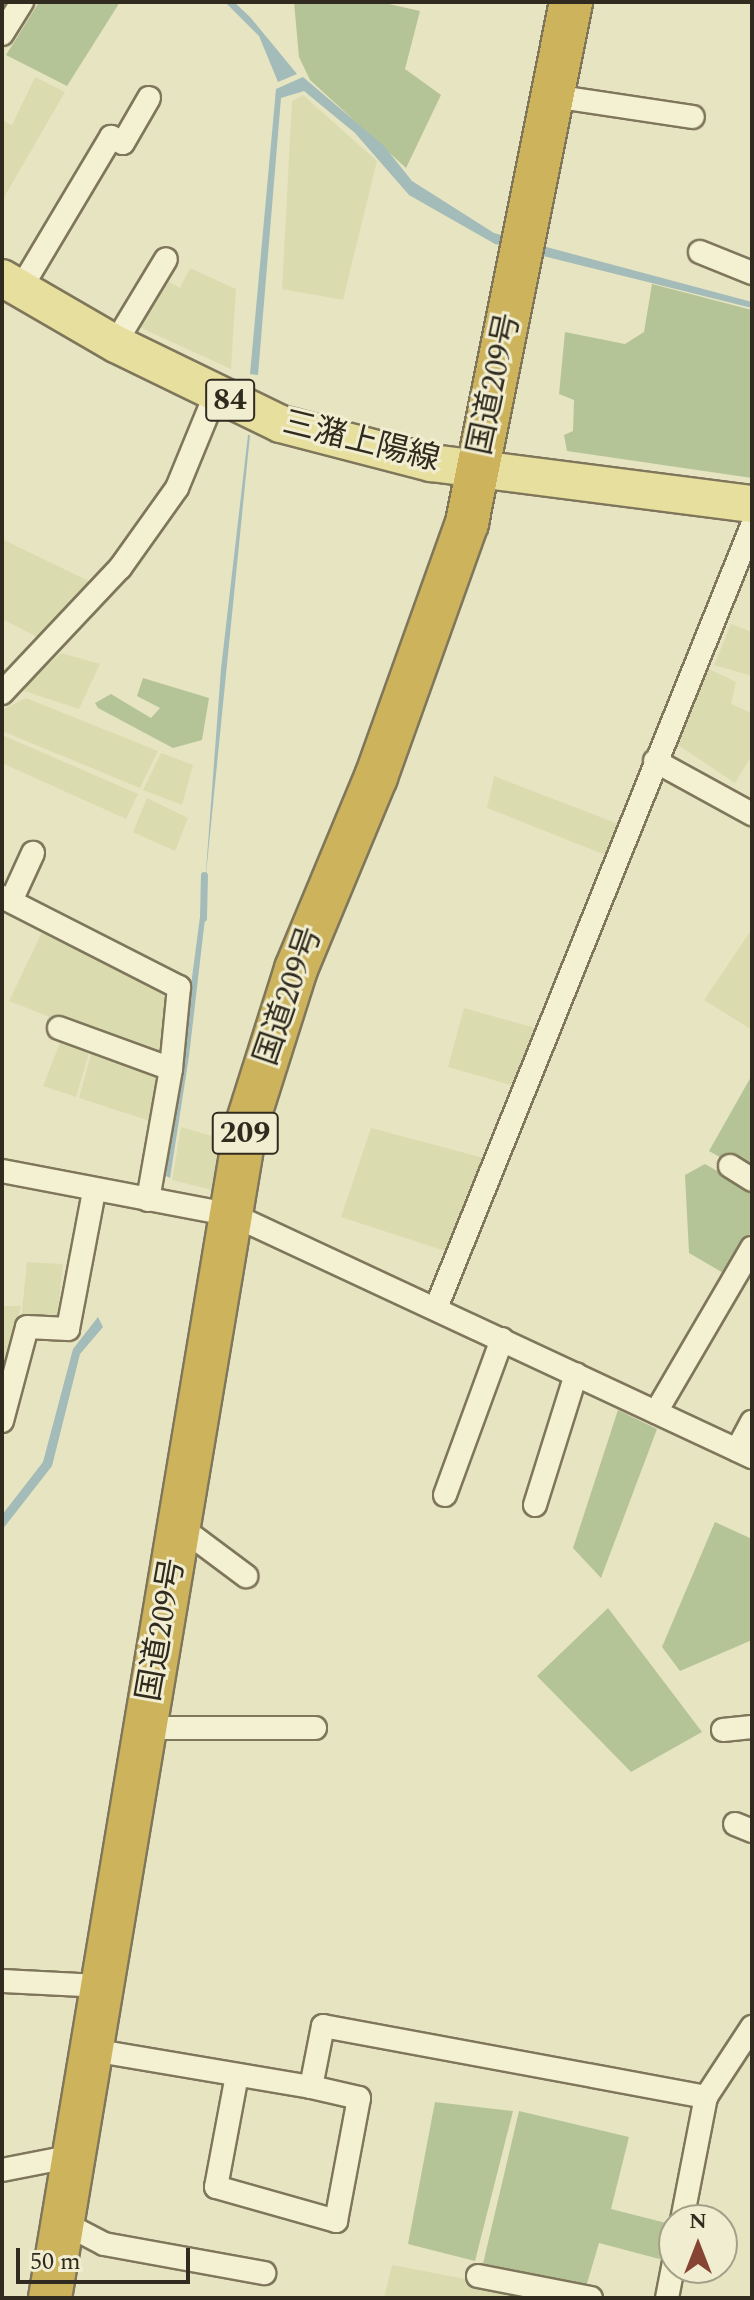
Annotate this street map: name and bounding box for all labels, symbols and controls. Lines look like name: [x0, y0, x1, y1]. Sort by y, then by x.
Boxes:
street label: 国道209号: [461, 310, 529, 458]
road number: 84: [204, 374, 256, 426]
street label: 三潴上陽線: [279, 404, 443, 480]
street label: 国道209号: [247, 922, 331, 1070]
road number: 209: [211, 1107, 279, 1159]
street label: 国道209号: [131, 1556, 193, 1704]
north arrow: [658, 2204, 738, 2284]
text: N: [689, 2205, 707, 2238]
scale bar: [20, 2232, 194, 2282]
text: 50 m: [30, 2244, 81, 2280]

